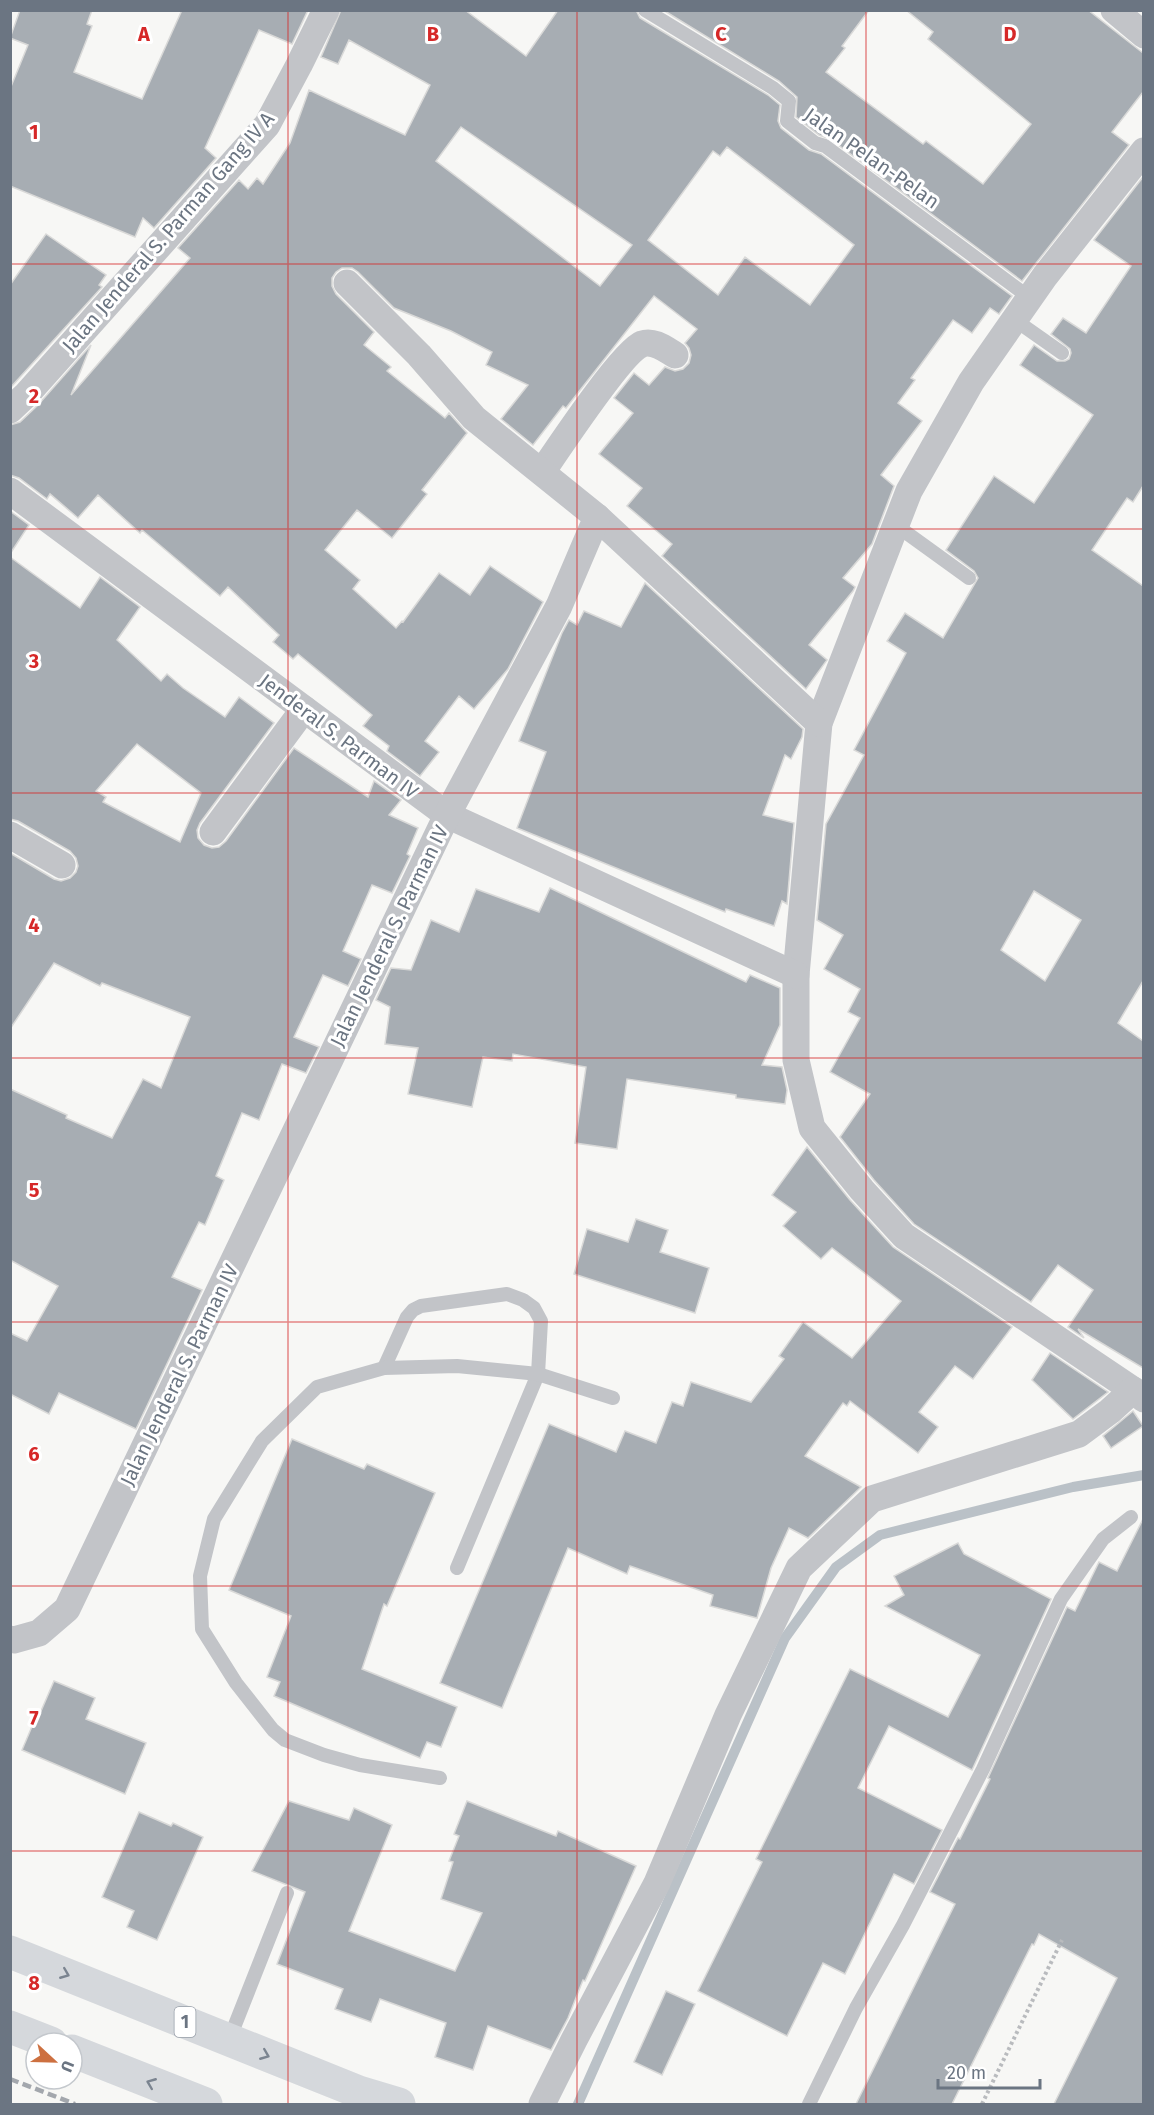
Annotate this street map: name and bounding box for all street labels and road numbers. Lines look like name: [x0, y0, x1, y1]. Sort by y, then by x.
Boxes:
street label: Jalan Pelan-Pelan: [800, 103, 944, 213]
street label: Jalan Jenderal S. Parman Gang IV A: [57, 106, 279, 357]
street label: Jenderal S. Parman IV: [255, 668, 423, 804]
street label: Jalan Jenderal S. Parman IV: [325, 822, 453, 1050]
street label: Jalan Jenderal S. Parman IV: [115, 1261, 243, 1489]
road number: 1: [174, 2007, 195, 2037]

